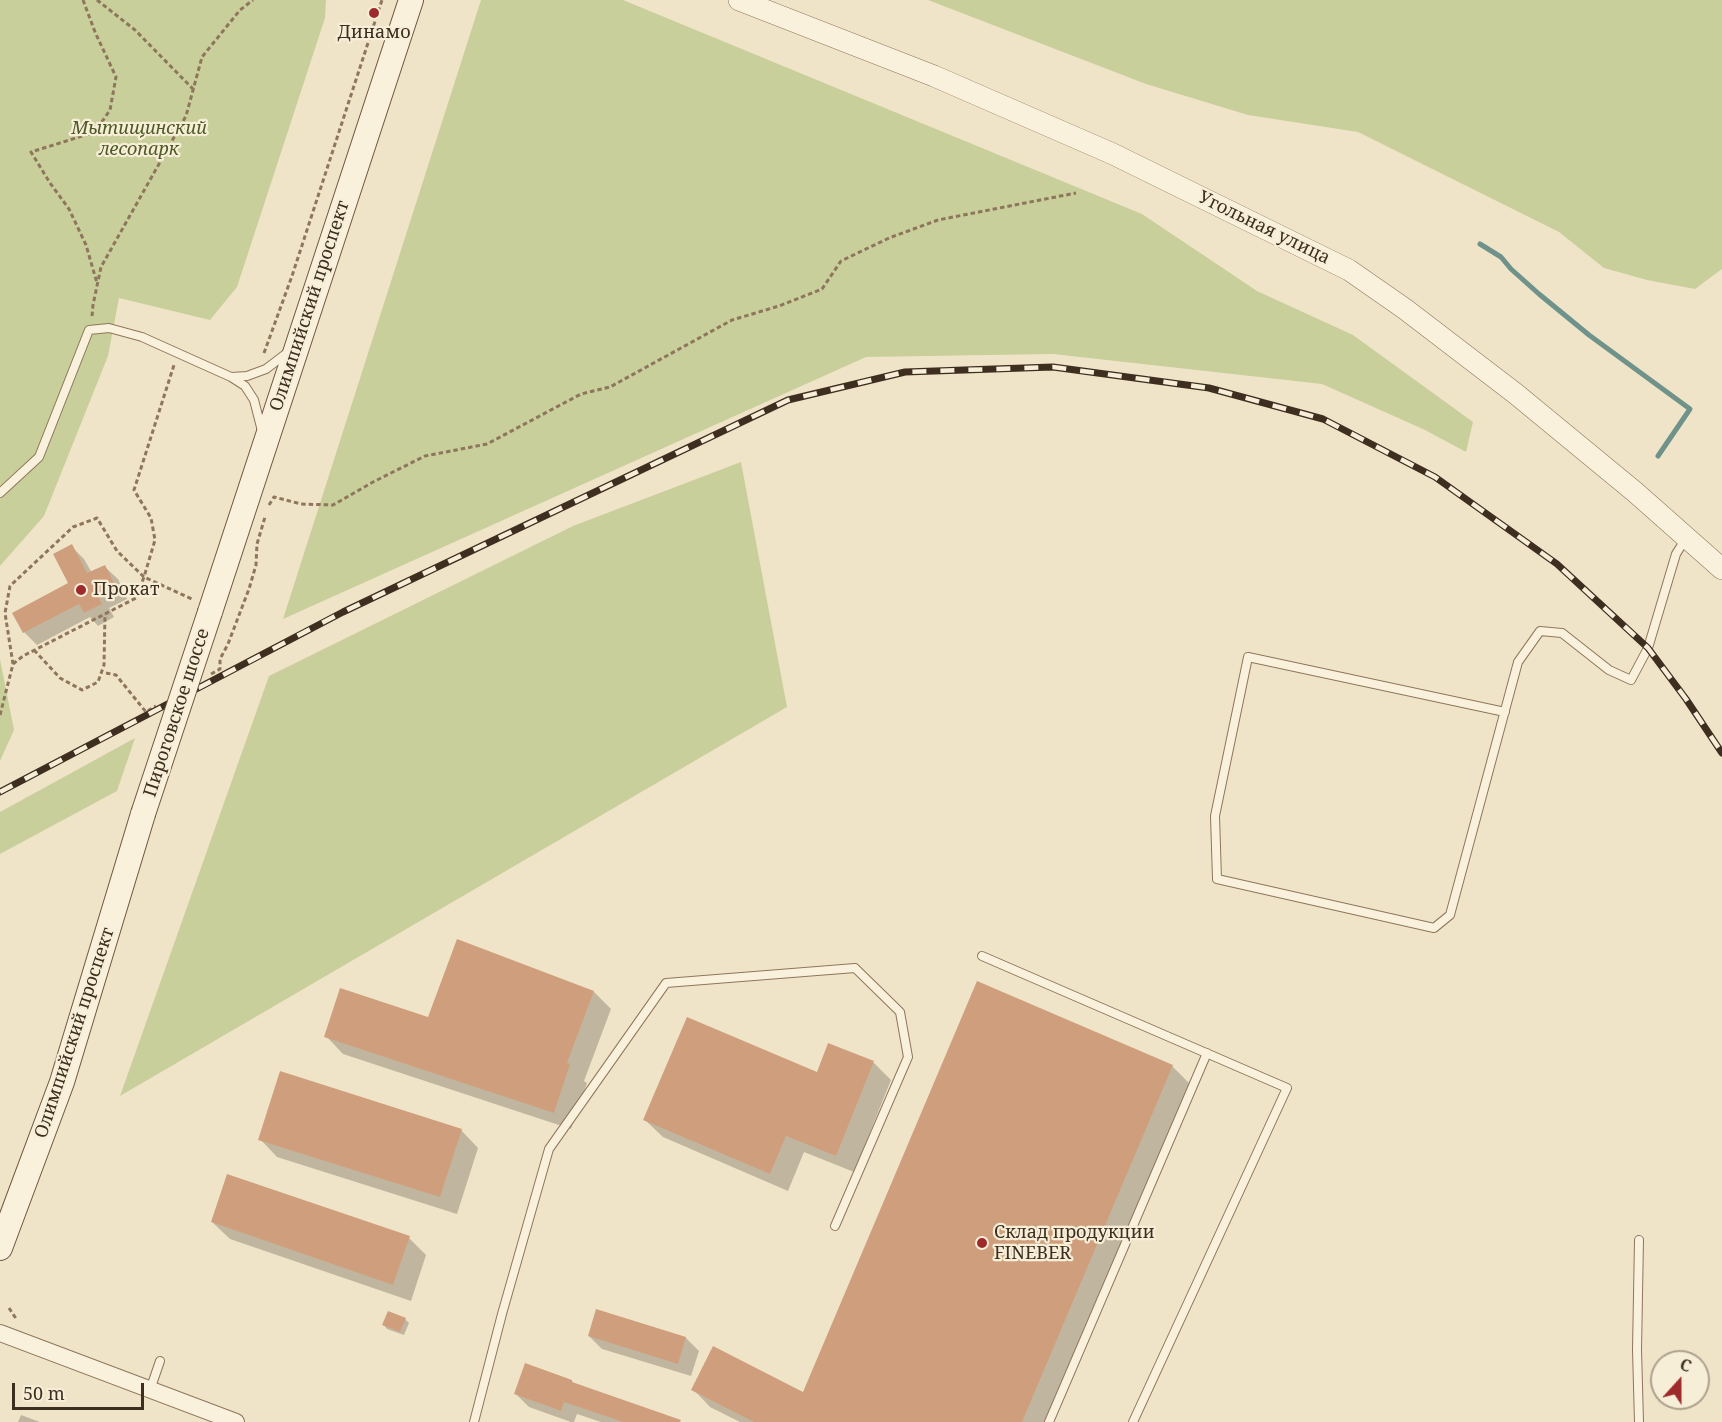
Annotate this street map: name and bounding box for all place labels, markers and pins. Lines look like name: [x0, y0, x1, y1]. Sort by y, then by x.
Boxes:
marker: Динамо: [367, 6, 381, 20]
place label: Динамо: [337, 22, 411, 44]
place label: Прокат: [93, 579, 159, 601]
marker: Прокат: [74, 583, 88, 597]
place label: Склад продукции FINEBER: [994, 1222, 1155, 1264]
marker: Склад продукции FINEBER: [975, 1236, 989, 1250]

